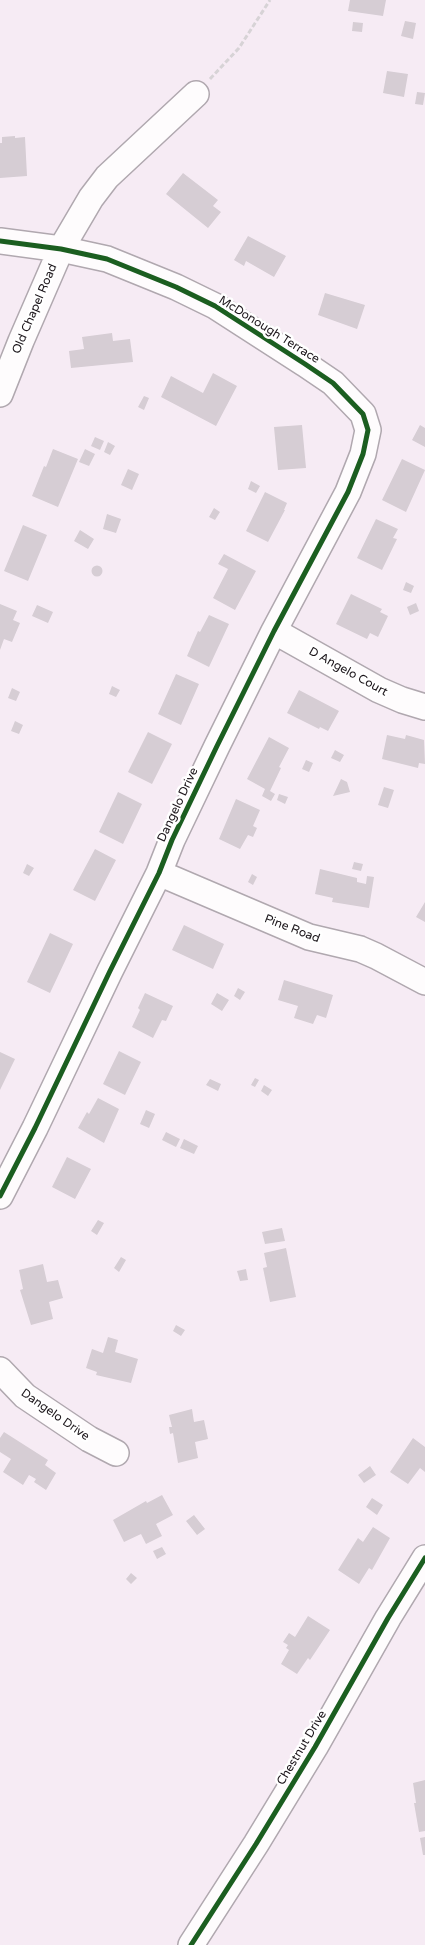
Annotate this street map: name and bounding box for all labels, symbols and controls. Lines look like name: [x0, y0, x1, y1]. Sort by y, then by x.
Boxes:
street label: Old Chapel Road: [10, 262, 60, 356]
street label: McDonough Terrace: [216, 293, 322, 367]
street label: D Angelo Court: [306, 644, 390, 700]
street label: Dangelo Drive: [155, 766, 201, 844]
street label: Pine Road: [262, 912, 322, 946]
street label: Dangelo Drive: [18, 1386, 92, 1444]
street label: Chestnut Drive: [274, 1708, 330, 1788]

